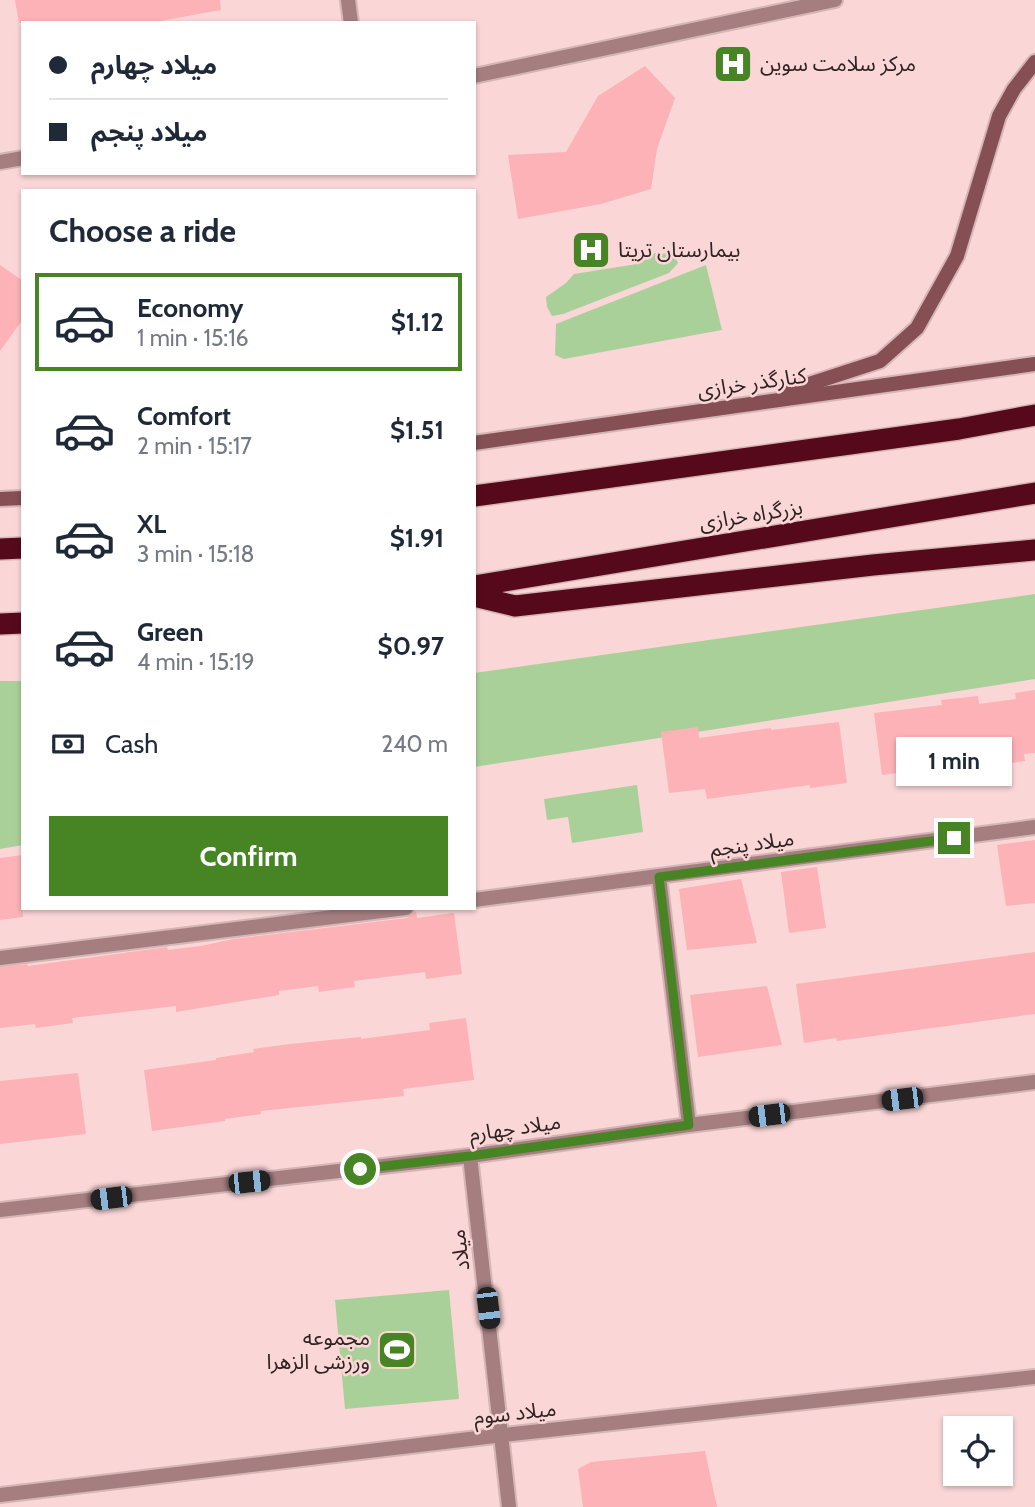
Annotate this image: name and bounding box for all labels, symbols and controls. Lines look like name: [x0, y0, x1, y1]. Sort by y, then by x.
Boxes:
hospital icon: مرکز سلامت سوین: [712, 43, 754, 85]
text: میلاد چهارم: [91, 49, 217, 81]
place label: مرکز سلامت سوین: [760, 51, 916, 76]
text: میلاد پنجم: [91, 116, 207, 148]
text: Choose a ride: [49, 211, 236, 250]
hospital icon: بیمارستان تریتا: [570, 229, 612, 271]
place label: بیمارستان تریتا: [618, 237, 741, 262]
icon: car: [53, 291, 116, 354]
text: Economy: [137, 292, 243, 324]
text: $1.12: [391, 306, 444, 338]
text: 1 min · 15:16: [137, 324, 249, 352]
street label: کنارگذر خرازی: [696, 362, 808, 403]
icon: car: [53, 399, 116, 462]
text: Comfort: [137, 400, 231, 432]
text: $1.51: [390, 414, 444, 446]
text: 2 min · 15:17: [137, 432, 252, 460]
street label: بزرگراه خرازی: [697, 494, 804, 535]
icon: car: [53, 507, 116, 570]
text: XL: [137, 508, 166, 540]
text: $1.91: [390, 522, 444, 554]
text: 3 min · 15:18: [137, 540, 255, 568]
icon: car: [53, 615, 116, 678]
text: Green: [137, 616, 204, 648]
text: $0.97: [378, 630, 444, 662]
text: 4 min · 15:19: [137, 648, 254, 676]
icon: cash: [49, 725, 87, 763]
text: Cash: [105, 728, 158, 760]
text: 240 m: [381, 730, 448, 758]
callout: 1 min: [896, 736, 1012, 786]
text: 1 min: [928, 747, 980, 775]
button: Confirm: [49, 816, 448, 896]
route end: [938, 822, 970, 854]
street label: میلاد پنجم: [708, 825, 796, 865]
car: [880, 1086, 925, 1112]
car: [747, 1102, 792, 1128]
street label: میلاد چهارم: [467, 1109, 563, 1150]
route start: [344, 1153, 376, 1185]
car: [228, 1169, 271, 1195]
car: [89, 1185, 134, 1211]
street label: میلاد: [445, 1228, 474, 1272]
car: [476, 1286, 501, 1330]
place label: مجموعه ورزشی الزهرا: [266, 1325, 370, 1374]
sports icon: مجموعه ورزشی الزهرا: [376, 1329, 418, 1371]
street label: میلاد سوم: [473, 1396, 558, 1433]
map controls: [943, 1416, 1013, 1486]
button: locate: [943, 1416, 1013, 1486]

